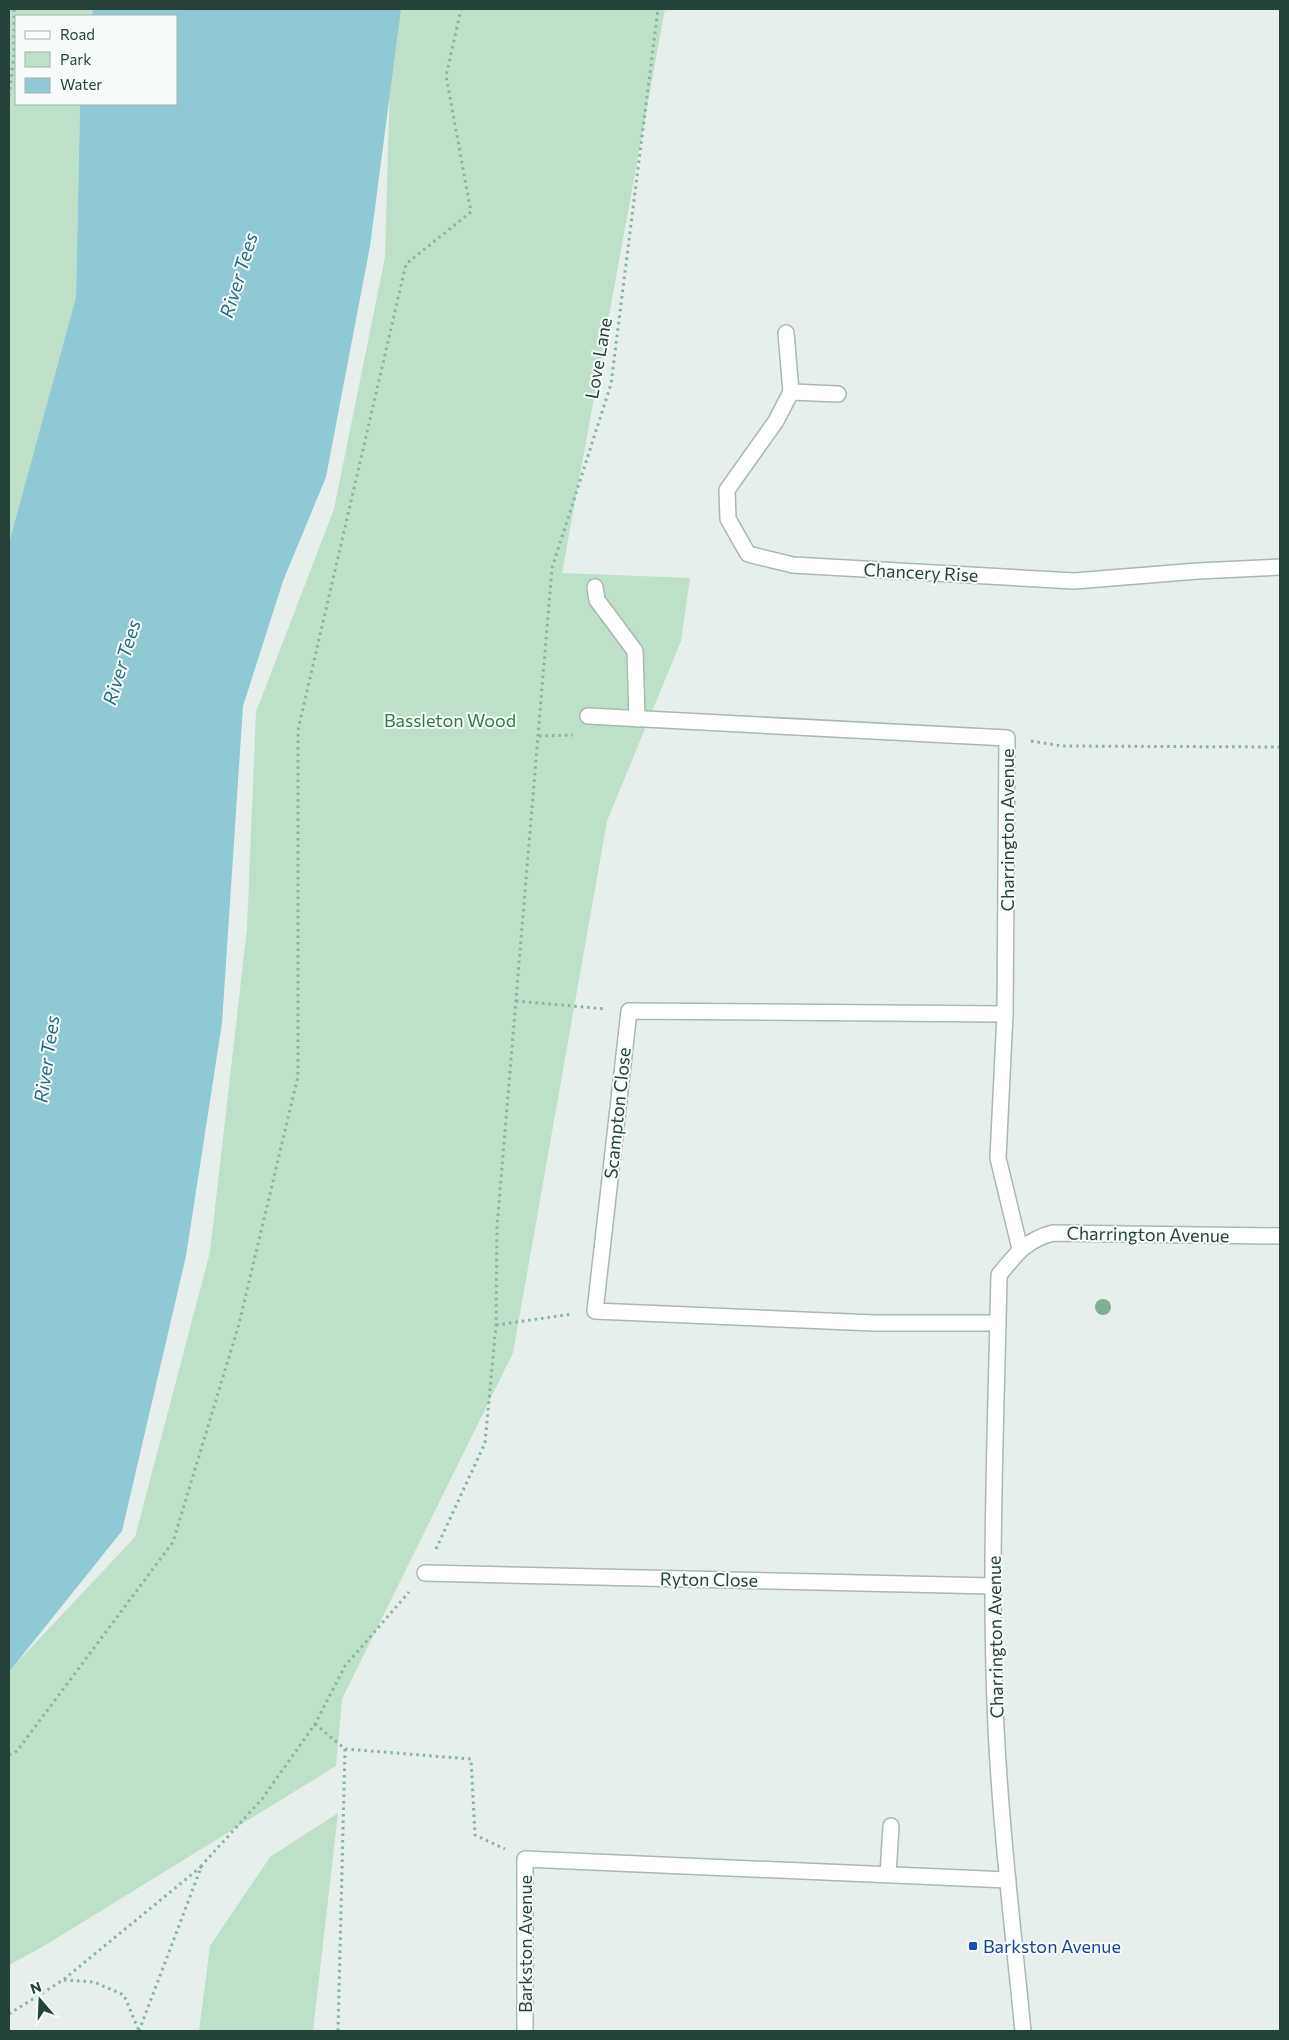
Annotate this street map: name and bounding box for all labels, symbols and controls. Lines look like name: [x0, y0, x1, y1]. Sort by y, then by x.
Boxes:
legend: [15, 15, 178, 105]
text: Road: [60, 25, 95, 43]
text: Park: [60, 50, 91, 68]
text: Water: [60, 75, 102, 93]
water label: River Tees: [214, 229, 262, 320]
street label: Love Lane: [580, 316, 616, 400]
street label: Chancery Rise: [863, 558, 979, 586]
water label: River Tees: [97, 616, 145, 707]
park label: Bassleton Wood: [384, 709, 516, 731]
street label: Charrington Avenue: [996, 749, 1018, 911]
water label: River Tees: [29, 1014, 64, 1104]
street label: Scampton Close: [599, 1046, 635, 1180]
street label: Charrington Avenue: [1066, 1222, 1230, 1246]
street label: Charrington Avenue: [983, 1555, 1007, 1719]
street label: Ryton Close: [660, 1567, 758, 1591]
street label: Barkston Avenue: [514, 1875, 536, 2013]
place label: Barkston Avenue: [983, 1935, 1121, 1957]
marker: Barkston Avenue: [967, 1940, 979, 1952]
north arrow: [15, 1975, 65, 2025]
text: N: [28, 1977, 43, 1997]

